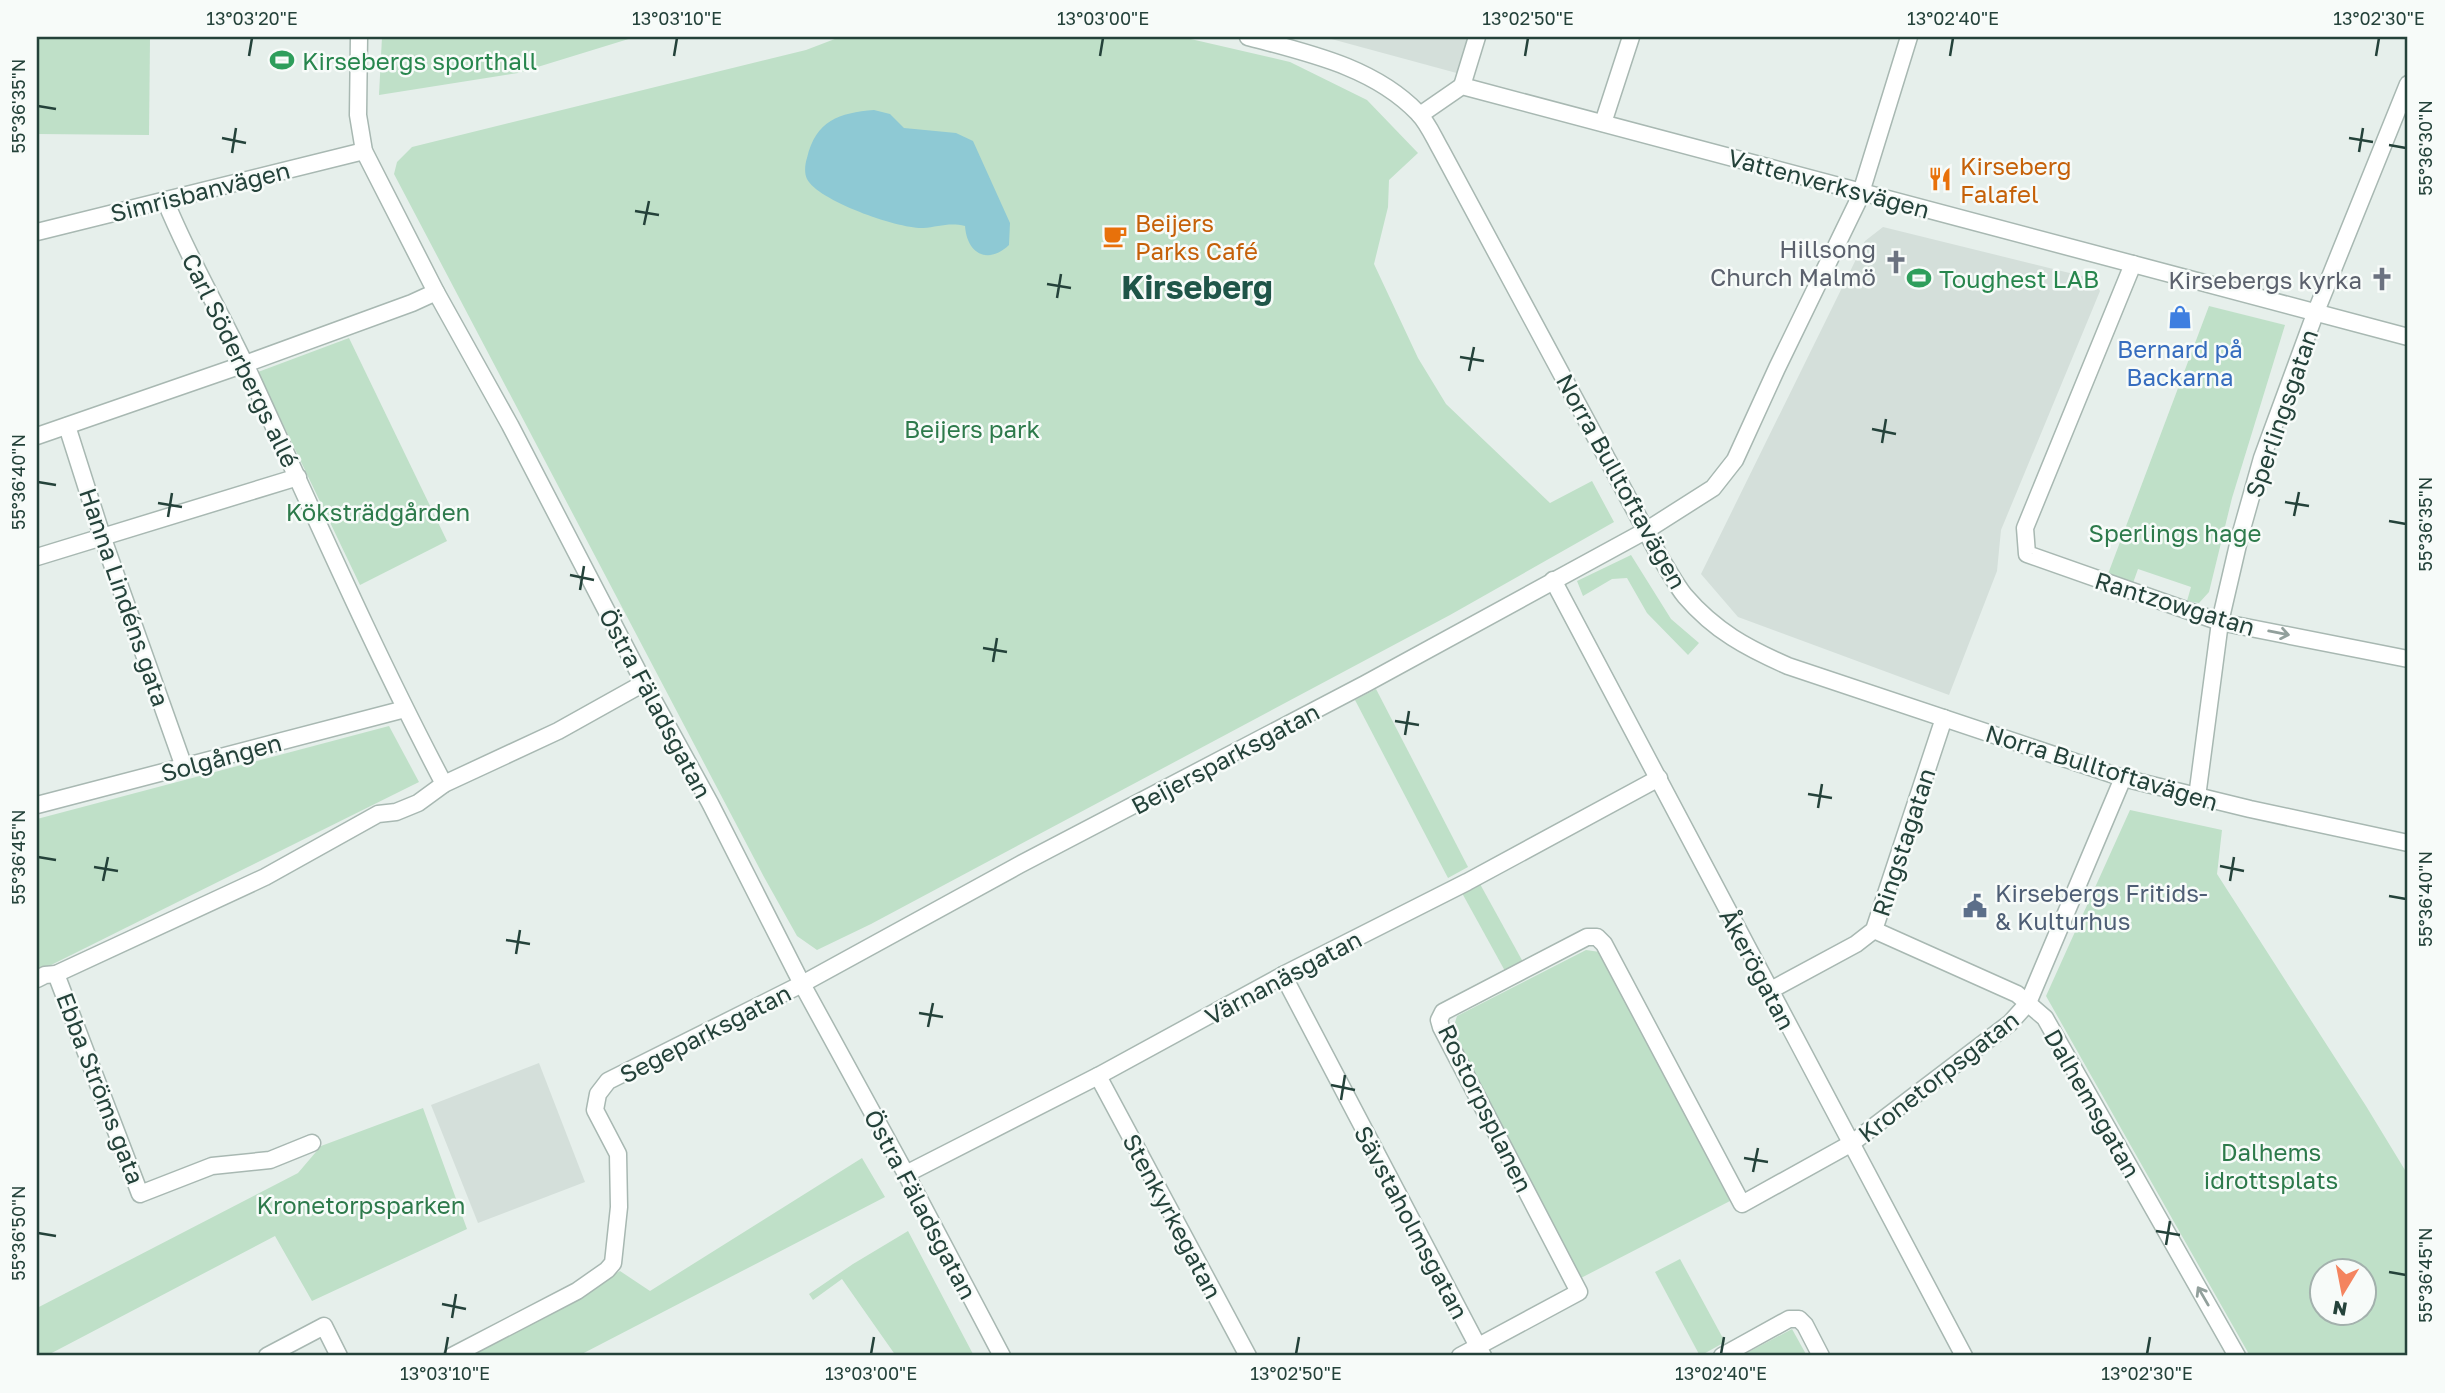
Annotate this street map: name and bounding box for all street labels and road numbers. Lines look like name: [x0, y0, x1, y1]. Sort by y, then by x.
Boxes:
street label: Vattenverksvägen: [1725, 142, 1933, 224]
street label: Simrisbanvägen: [107, 155, 293, 227]
street label: Carl Söderbergs allé: [177, 248, 305, 472]
street label: Sperlingsgatan: [2239, 325, 2323, 501]
street label: Norra Bulltoftavägen: [1551, 368, 1693, 594]
street label: Hanna Lindéns gata: [74, 484, 176, 710]
street label: Rantzowgatan: [2091, 565, 2259, 641]
street label: Östra Fäladsgatan: [594, 603, 718, 803]
street label: Beijersparksgatan: [1126, 696, 1324, 820]
street label: Norra Bulltoftavägen: [1982, 718, 2222, 816]
street label: Solgången: [157, 727, 285, 787]
street label: Ringstagatan: [1865, 764, 1941, 920]
street label: Åkerögatan: [1714, 904, 1802, 1034]
street label: Värnanäsgatan: [1200, 924, 1366, 1030]
street label: Segeparksgatan: [615, 977, 795, 1089]
street label: Ebba Ströms gata: [51, 988, 151, 1188]
street label: Kronetorpsgatan: [1852, 1004, 2024, 1148]
street label: Rostorpsplanen: [1433, 1019, 1539, 1197]
street label: Dalhemsgatan: [2039, 1024, 2147, 1182]
street label: Östra Fäladsgatan: [859, 1104, 983, 1304]
street label: Sävstaholmsgatan: [1349, 1120, 1475, 1324]
street label: Stenkyrkegatan: [1117, 1129, 1229, 1303]

